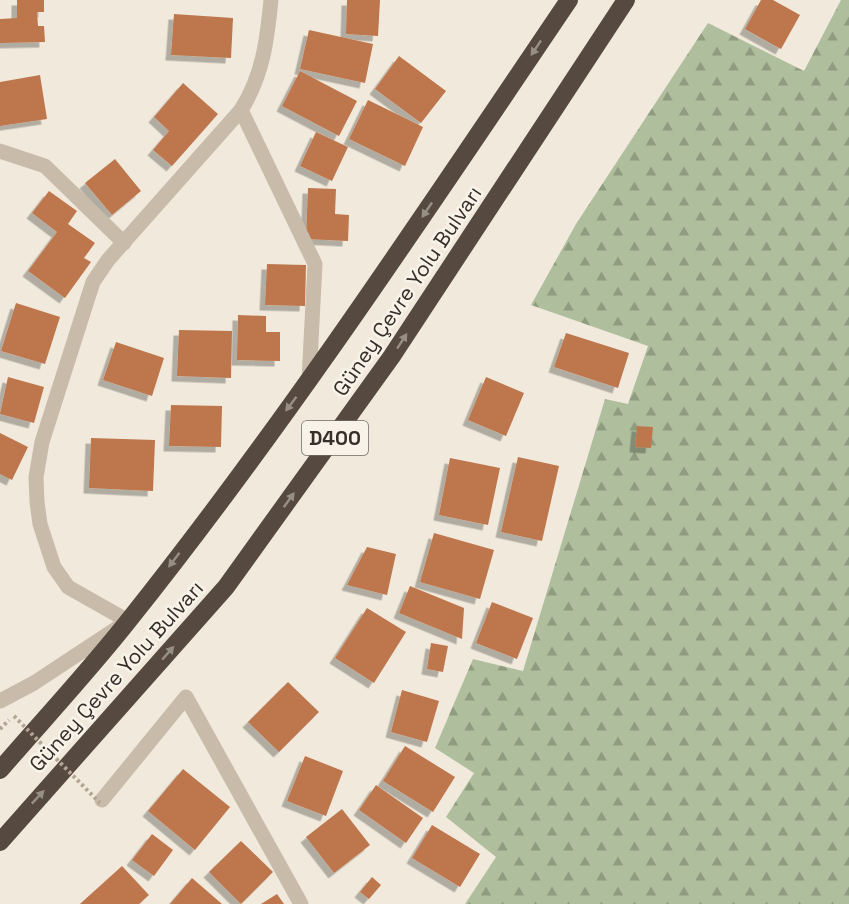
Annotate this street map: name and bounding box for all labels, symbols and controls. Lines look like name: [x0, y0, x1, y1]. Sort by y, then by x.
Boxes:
one-way arrow: [530, 40, 542, 56]
street label: Güney Çevre Yolu Bulvarı: [327, 181, 487, 401]
one-way arrow: [422, 202, 433, 218]
one-way arrow: [396, 333, 407, 349]
one-way arrow: [286, 397, 298, 412]
road number: D400: [302, 421, 368, 455]
one-way arrow: [283, 493, 295, 508]
one-way arrow: [168, 552, 180, 568]
street label: Güney Çevre Yolu Bulvarı: [23, 575, 209, 777]
one-way arrow: [162, 645, 175, 661]
one-way arrow: [30, 791, 44, 805]

